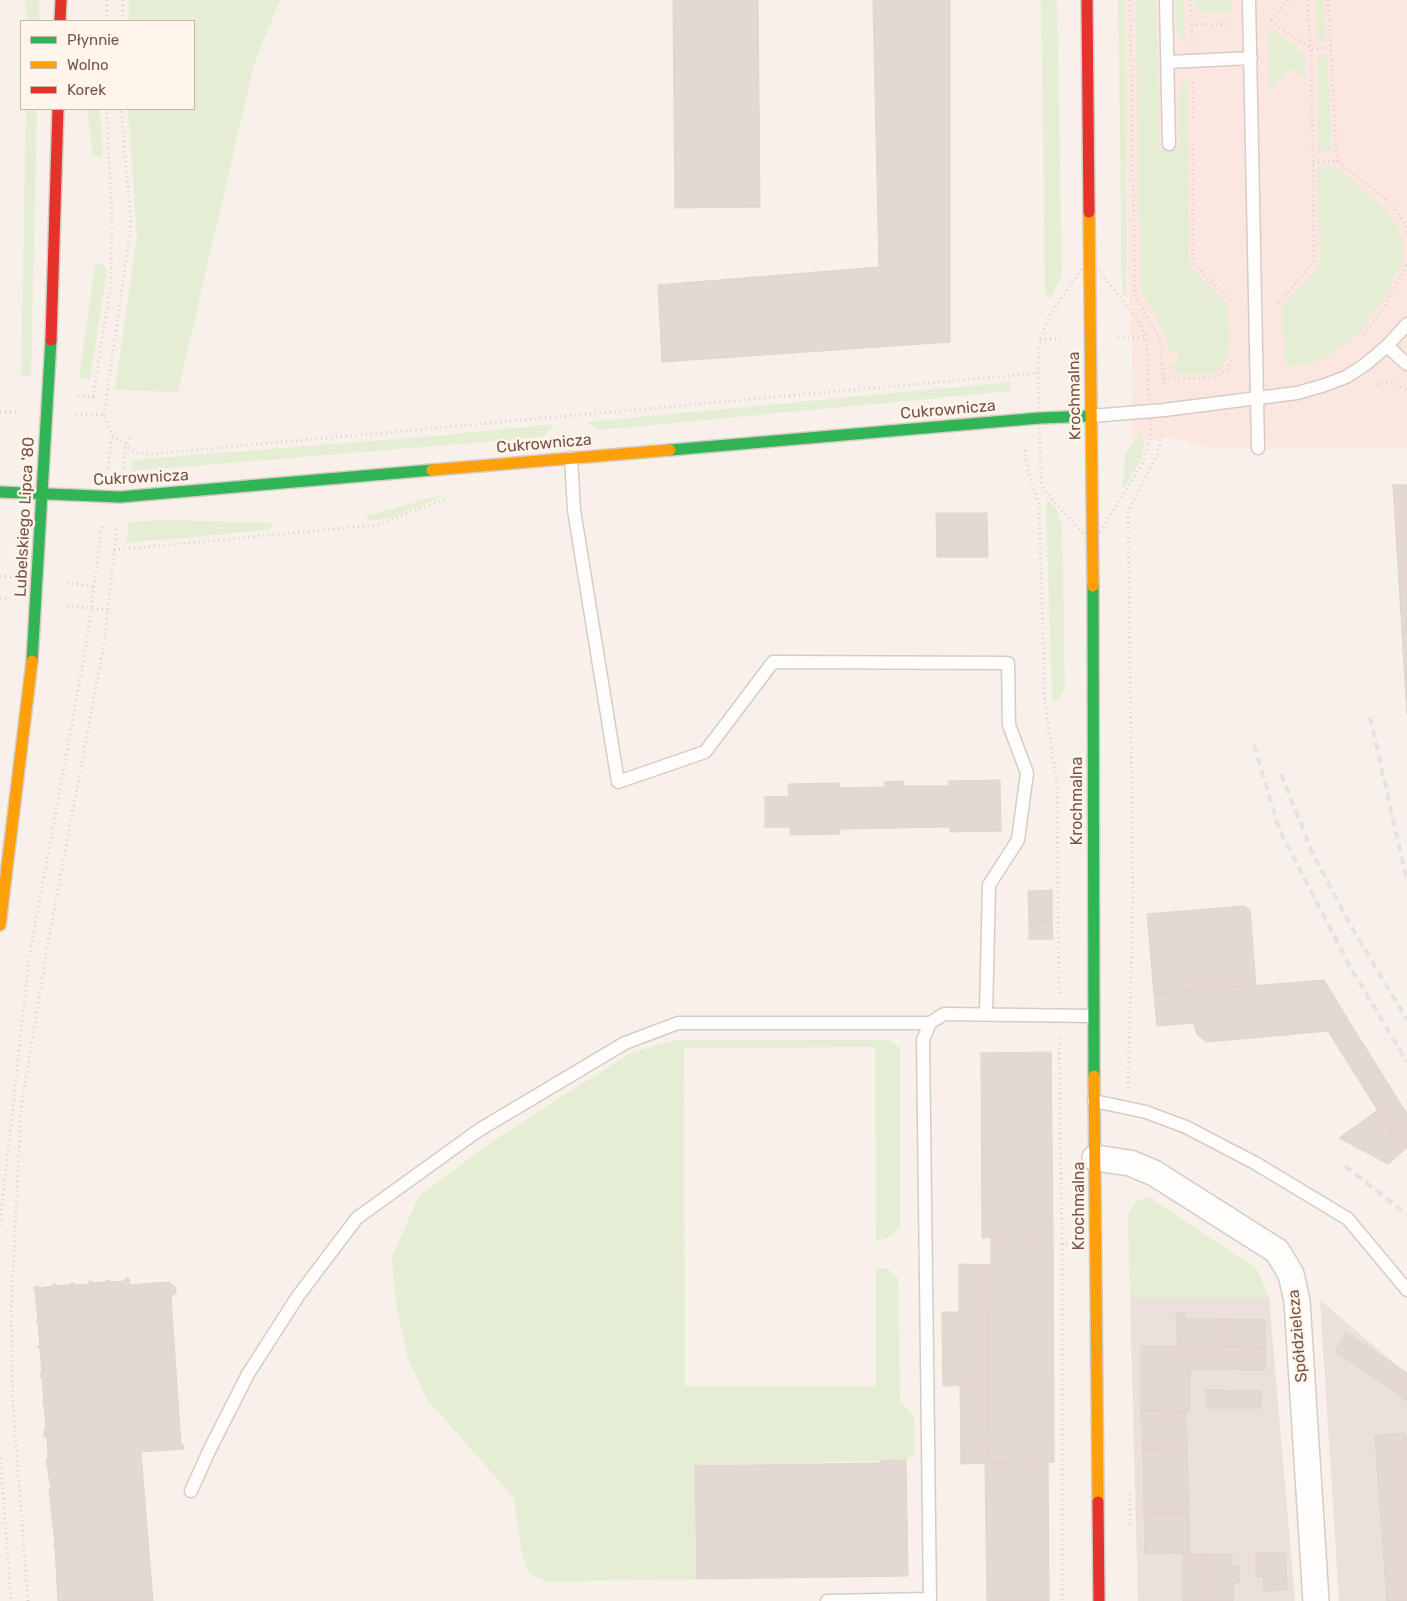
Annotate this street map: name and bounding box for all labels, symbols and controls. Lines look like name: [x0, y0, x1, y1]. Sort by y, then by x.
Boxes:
legend: [20, 20, 195, 110]
text: Płynnie: [67, 31, 119, 49]
text: Wolno: [67, 56, 109, 74]
text: Korek: [67, 81, 106, 99]
street label: Krochmalna: [1065, 351, 1085, 441]
street label: Cukrownicza: [900, 396, 996, 424]
street label: Cukrownicza: [496, 430, 592, 458]
street label: Lubelskiego Lipca '80: [11, 436, 39, 598]
street label: Cukrownicza: [93, 466, 189, 490]
street label: Krochmalna: [1067, 757, 1087, 845]
street label: Krochmalna: [1069, 1162, 1089, 1250]
street label: Spółdzielcza: [1284, 1289, 1312, 1383]

